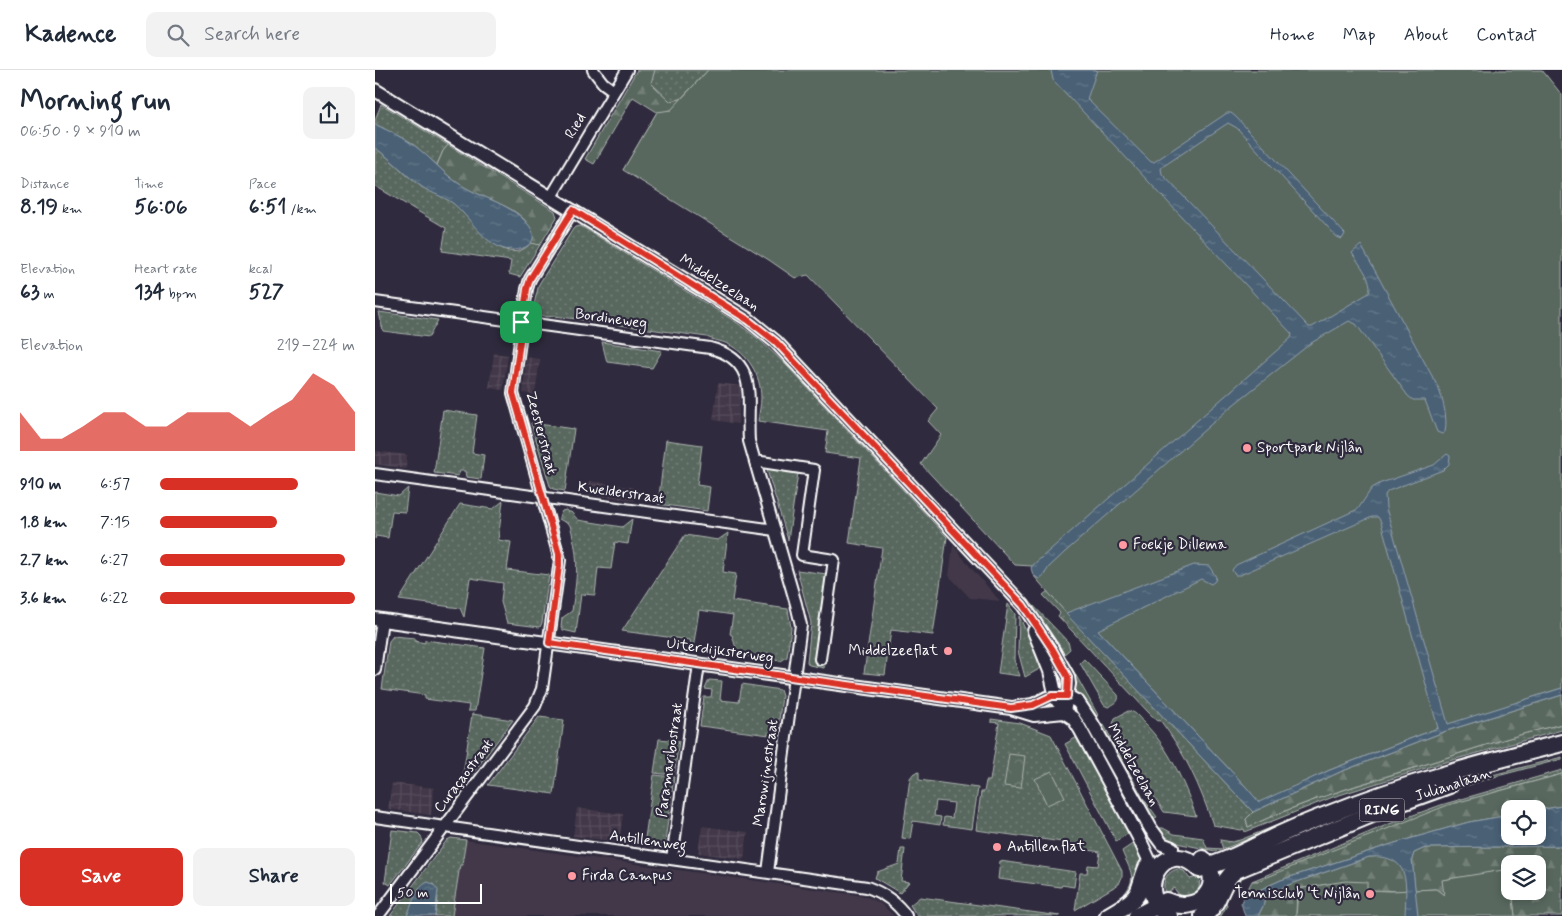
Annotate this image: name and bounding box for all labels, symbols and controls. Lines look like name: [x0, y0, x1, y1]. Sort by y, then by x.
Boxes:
search box: [146, 12, 496, 57]
text: Kadence: [25, 19, 116, 50]
icon: search: [164, 21, 192, 49]
text: Search here: [204, 22, 300, 47]
text: Home: [1270, 23, 1315, 47]
text: Map: [1343, 23, 1376, 47]
text: About: [1404, 23, 1448, 47]
text: Contact: [1476, 23, 1537, 47]
text: Morning run: [20, 83, 171, 120]
button: share: [303, 87, 355, 139]
street label: Ried: [561, 110, 591, 142]
text: 06:50 · 9 × 910 m: [20, 121, 141, 142]
text: Distance: [20, 175, 69, 193]
text: Time: [134, 175, 164, 193]
text: Pace: [249, 175, 277, 193]
text: 8.19: [20, 193, 58, 221]
text: 56:06: [134, 193, 188, 221]
text: 6:51: [249, 193, 287, 221]
text: km: [58, 200, 82, 218]
text: /km: [287, 200, 317, 218]
street label: Middelzeelaan: [675, 250, 763, 316]
text: Elevation: [20, 260, 75, 278]
text: Heart rate: [134, 260, 197, 278]
text: kcal: [249, 260, 272, 278]
text: 63: [20, 278, 40, 306]
text: 134: [134, 278, 165, 306]
text: 527: [249, 278, 284, 306]
text: m: [40, 285, 55, 303]
text: bpm: [165, 285, 197, 303]
pin: [500, 301, 542, 343]
street label: Bordineweg: [573, 304, 648, 335]
icon: arrive: [507, 308, 535, 336]
text: Elevation: [20, 335, 83, 356]
text: 219–224 m: [277, 335, 355, 356]
street label: Zeesterstraat: [520, 389, 562, 477]
place label: Sportpark Nijlân: [1257, 438, 1362, 458]
marker: Sportpark Nijlân: [1241, 442, 1253, 454]
text: 910 m: [20, 474, 61, 495]
text: 6:57: [100, 474, 130, 495]
street label: Kwelderstraat: [576, 477, 666, 509]
text: 1.8 km: [20, 512, 67, 533]
text: 7:15: [100, 512, 130, 533]
place label: Foekje Dillema: [1133, 535, 1227, 555]
marker: Foekje Dillema: [1117, 539, 1129, 551]
text: 2.7 km: [20, 550, 69, 571]
text: 6:27: [100, 550, 128, 571]
text: 3.6 km: [20, 588, 66, 609]
text: 6:22: [100, 588, 129, 609]
street label: Uiterdijksterweg: [665, 634, 775, 669]
place label: Middelzeeflat: [848, 641, 938, 661]
marker: Middelzeeflat: [942, 645, 954, 657]
street label: Paramaribostraat: [652, 701, 688, 819]
street label: Marowijnestraat: [749, 718, 783, 828]
street label: Middelzeelaan: [1102, 720, 1164, 810]
street label: Curaçaostraat: [430, 735, 499, 817]
street label: Julianalaan: [1412, 763, 1494, 807]
road number: RING: [1359, 798, 1405, 822]
map controls: [1501, 800, 1546, 900]
button: locate: [1501, 800, 1546, 845]
street label: Antillenweg: [608, 826, 688, 857]
place label: Antillenflat: [1007, 837, 1086, 857]
marker: Antillenflat: [991, 841, 1003, 853]
button: Save: [20, 848, 183, 906]
button: Share: [193, 848, 355, 906]
button: layers: [1501, 855, 1546, 900]
place label: Firda Campus: [582, 866, 672, 886]
marker: Firda Campus: [566, 870, 578, 882]
scale bar: [390, 881, 483, 904]
text: 50 m: [397, 884, 428, 902]
place label: Tennisclub 't Nijlân: [1234, 884, 1360, 904]
marker: Tennisclub 't Nijlân: [1364, 888, 1376, 900]

